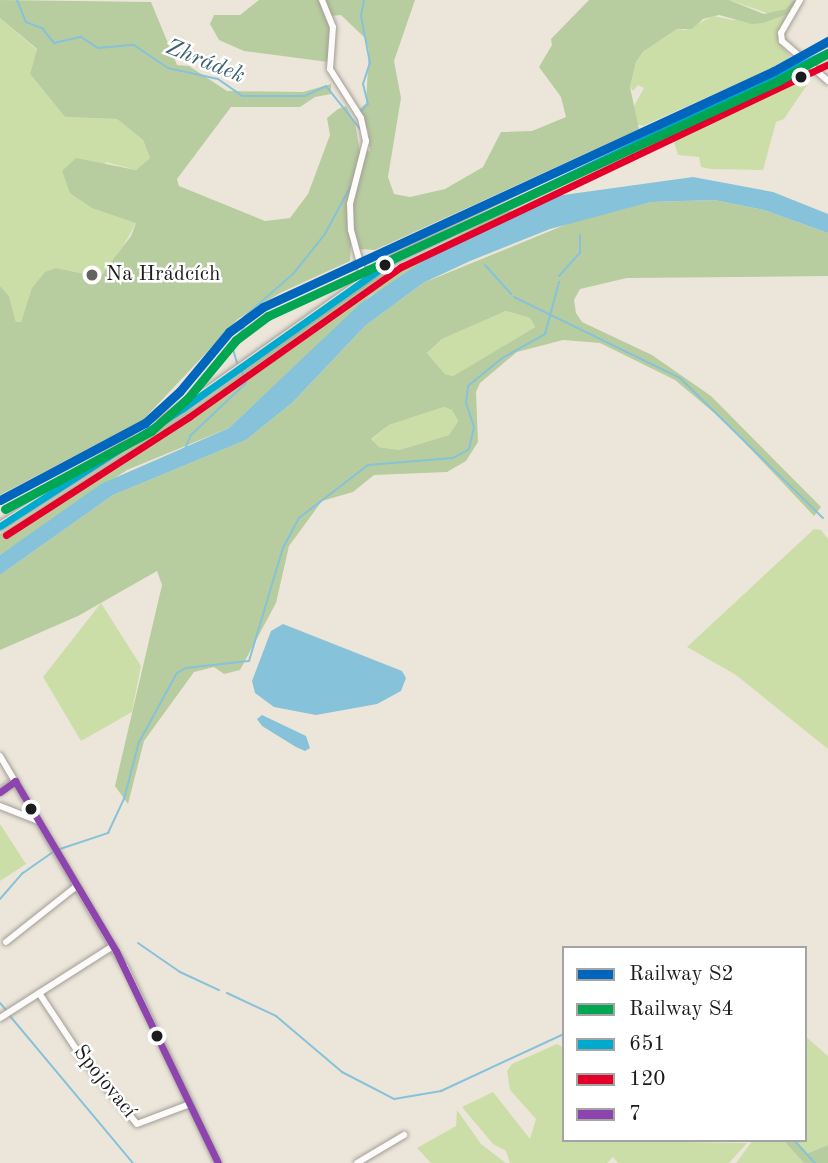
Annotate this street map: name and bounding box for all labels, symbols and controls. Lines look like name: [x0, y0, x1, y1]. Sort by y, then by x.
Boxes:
water label: Zhrádek: [162, 34, 248, 90]
unlabelled marker: [794, 70, 808, 84]
unlabelled marker: [378, 258, 392, 272]
place label: Na Hrádcích: [106, 262, 220, 288]
marker: Na Hrádcích: [84, 267, 100, 283]
unlabelled marker: [24, 802, 38, 816]
legend: [562, 946, 807, 1142]
text: Railway S2: [629, 964, 734, 985]
text: Railway S4: [629, 999, 734, 1020]
unlabelled marker: [150, 1029, 164, 1043]
text: 651: [629, 1034, 666, 1055]
street label: Spojovací: [67, 1041, 141, 1123]
text: 120: [629, 1069, 666, 1090]
text: 7: [629, 1104, 641, 1125]

